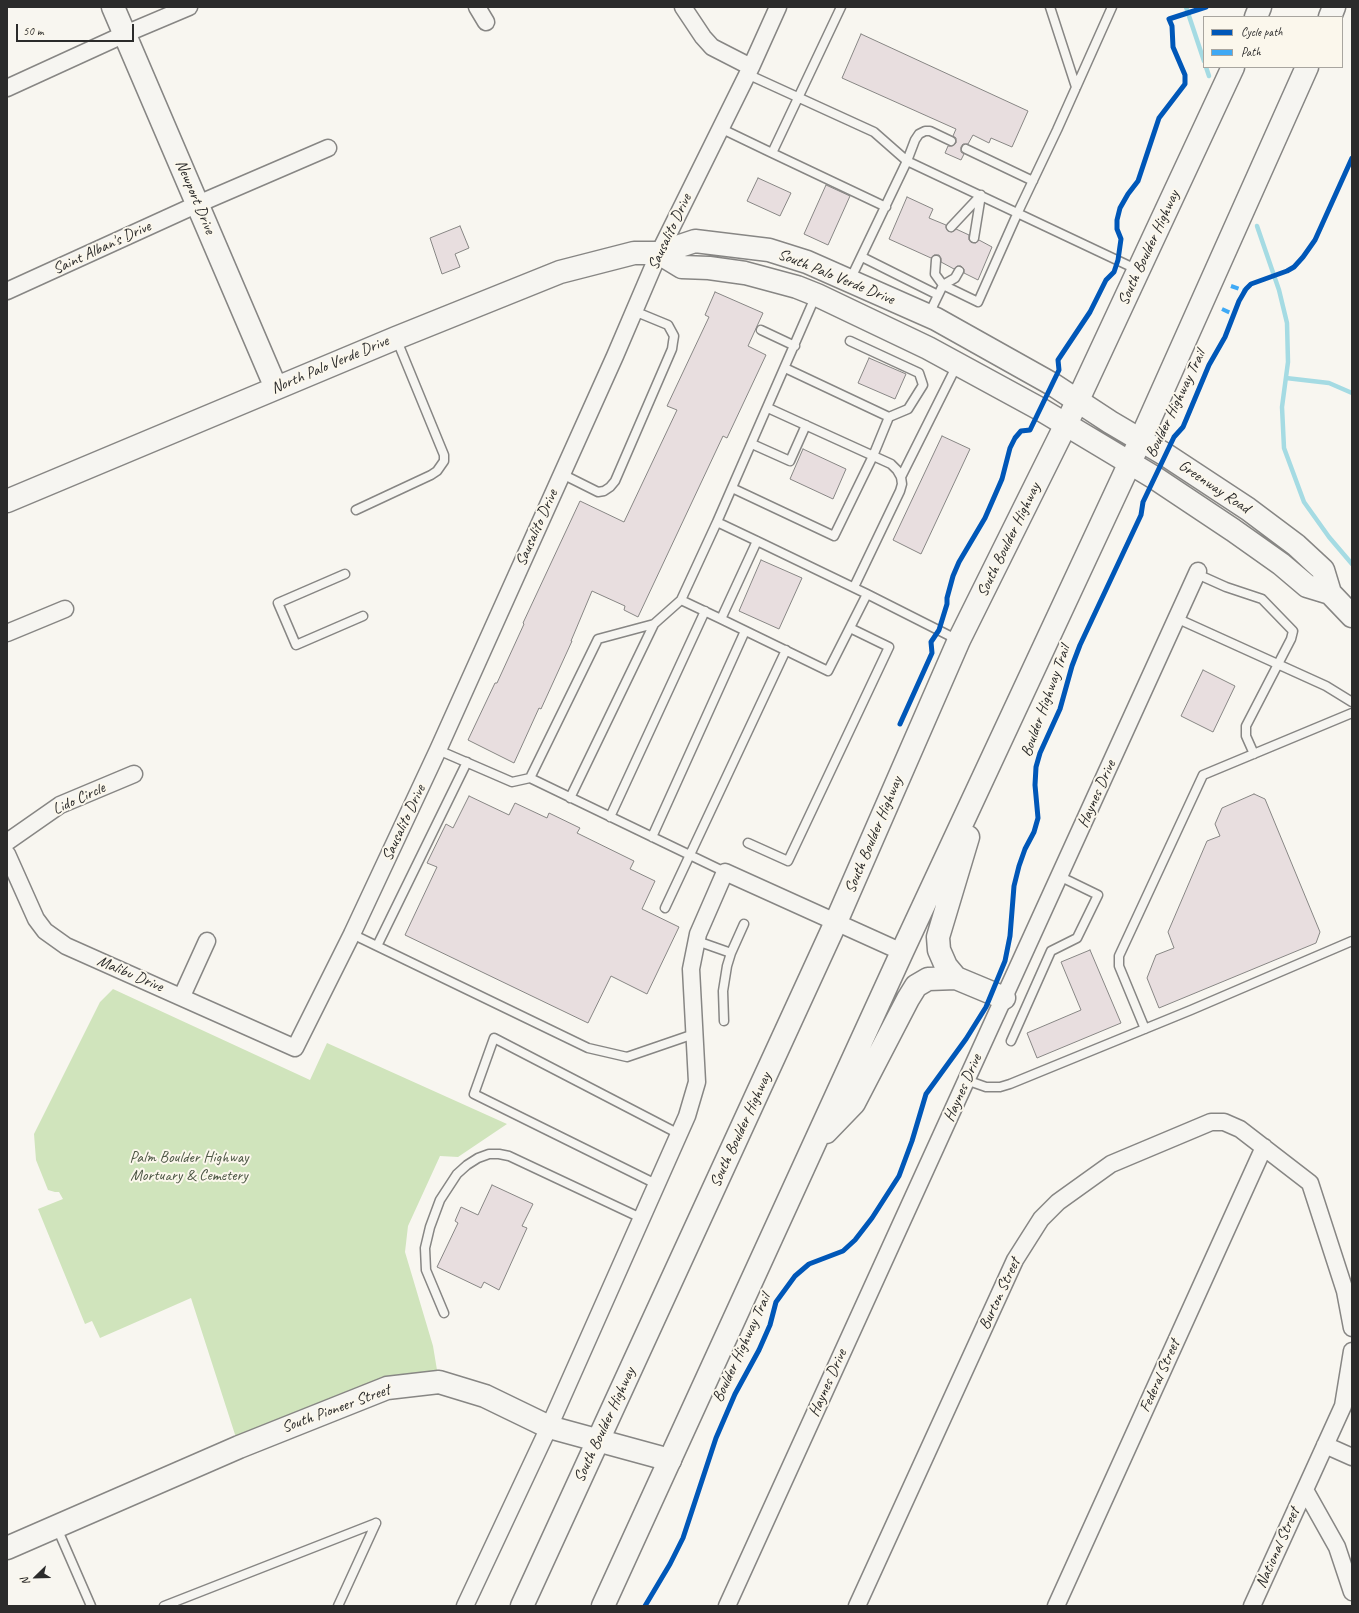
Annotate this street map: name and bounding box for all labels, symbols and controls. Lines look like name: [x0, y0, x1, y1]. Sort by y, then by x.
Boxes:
scale bar: [18, 16, 136, 42]
legend: [1203, 16, 1343, 68]
text: 50 m: [23, 23, 43, 39]
text: Cycle path: [1241, 24, 1283, 40]
text: Path: [1241, 44, 1261, 60]
street label: Newport Drive: [171, 157, 219, 237]
street label: South Boulder Highway: [1114, 187, 1184, 309]
street label: Sausalito Drive: [644, 191, 696, 273]
street label: Saint Alban's Drive: [50, 217, 154, 279]
street label: South Palo Verde Drive: [775, 245, 897, 309]
street label: North Palo Verde Drive: [268, 332, 392, 398]
street label: Boulder Highway Trail: [1142, 347, 1210, 461]
street label: Greenway Road: [1175, 456, 1253, 518]
street label: South Boulder Highway: [973, 480, 1045, 600]
street label: Sausalito Drive: [512, 487, 562, 569]
street label: Boulder Highway Trail: [1017, 643, 1075, 759]
street label: Haynes Drive: [1074, 757, 1120, 831]
street label: South Boulder Highway: [841, 774, 907, 896]
street label: Lido Circle: [50, 779, 108, 819]
street label: Sausalito Drive: [378, 782, 430, 864]
street label: Malibu Drive: [94, 952, 166, 996]
street label: Haynes Drive: [940, 1051, 986, 1125]
street label: South Boulder Highway: [706, 1069, 776, 1191]
park label: Palm Boulder Highway Mortuary & Cemetery: [129, 1148, 249, 1186]
street label: Burton Street: [975, 1255, 1025, 1333]
street label: Boulder Highway Trail: [709, 1291, 775, 1405]
street label: Federal Street: [1135, 1337, 1185, 1415]
street label: Haynes Drive: [805, 1346, 851, 1420]
street label: South Boulder Highway: [570, 1364, 640, 1486]
street label: South Pioneer Street: [279, 1380, 393, 1438]
street label: National Street: [1252, 1505, 1304, 1591]
north arrow: [16, 1557, 56, 1597]
text: N: [17, 1576, 33, 1588]

